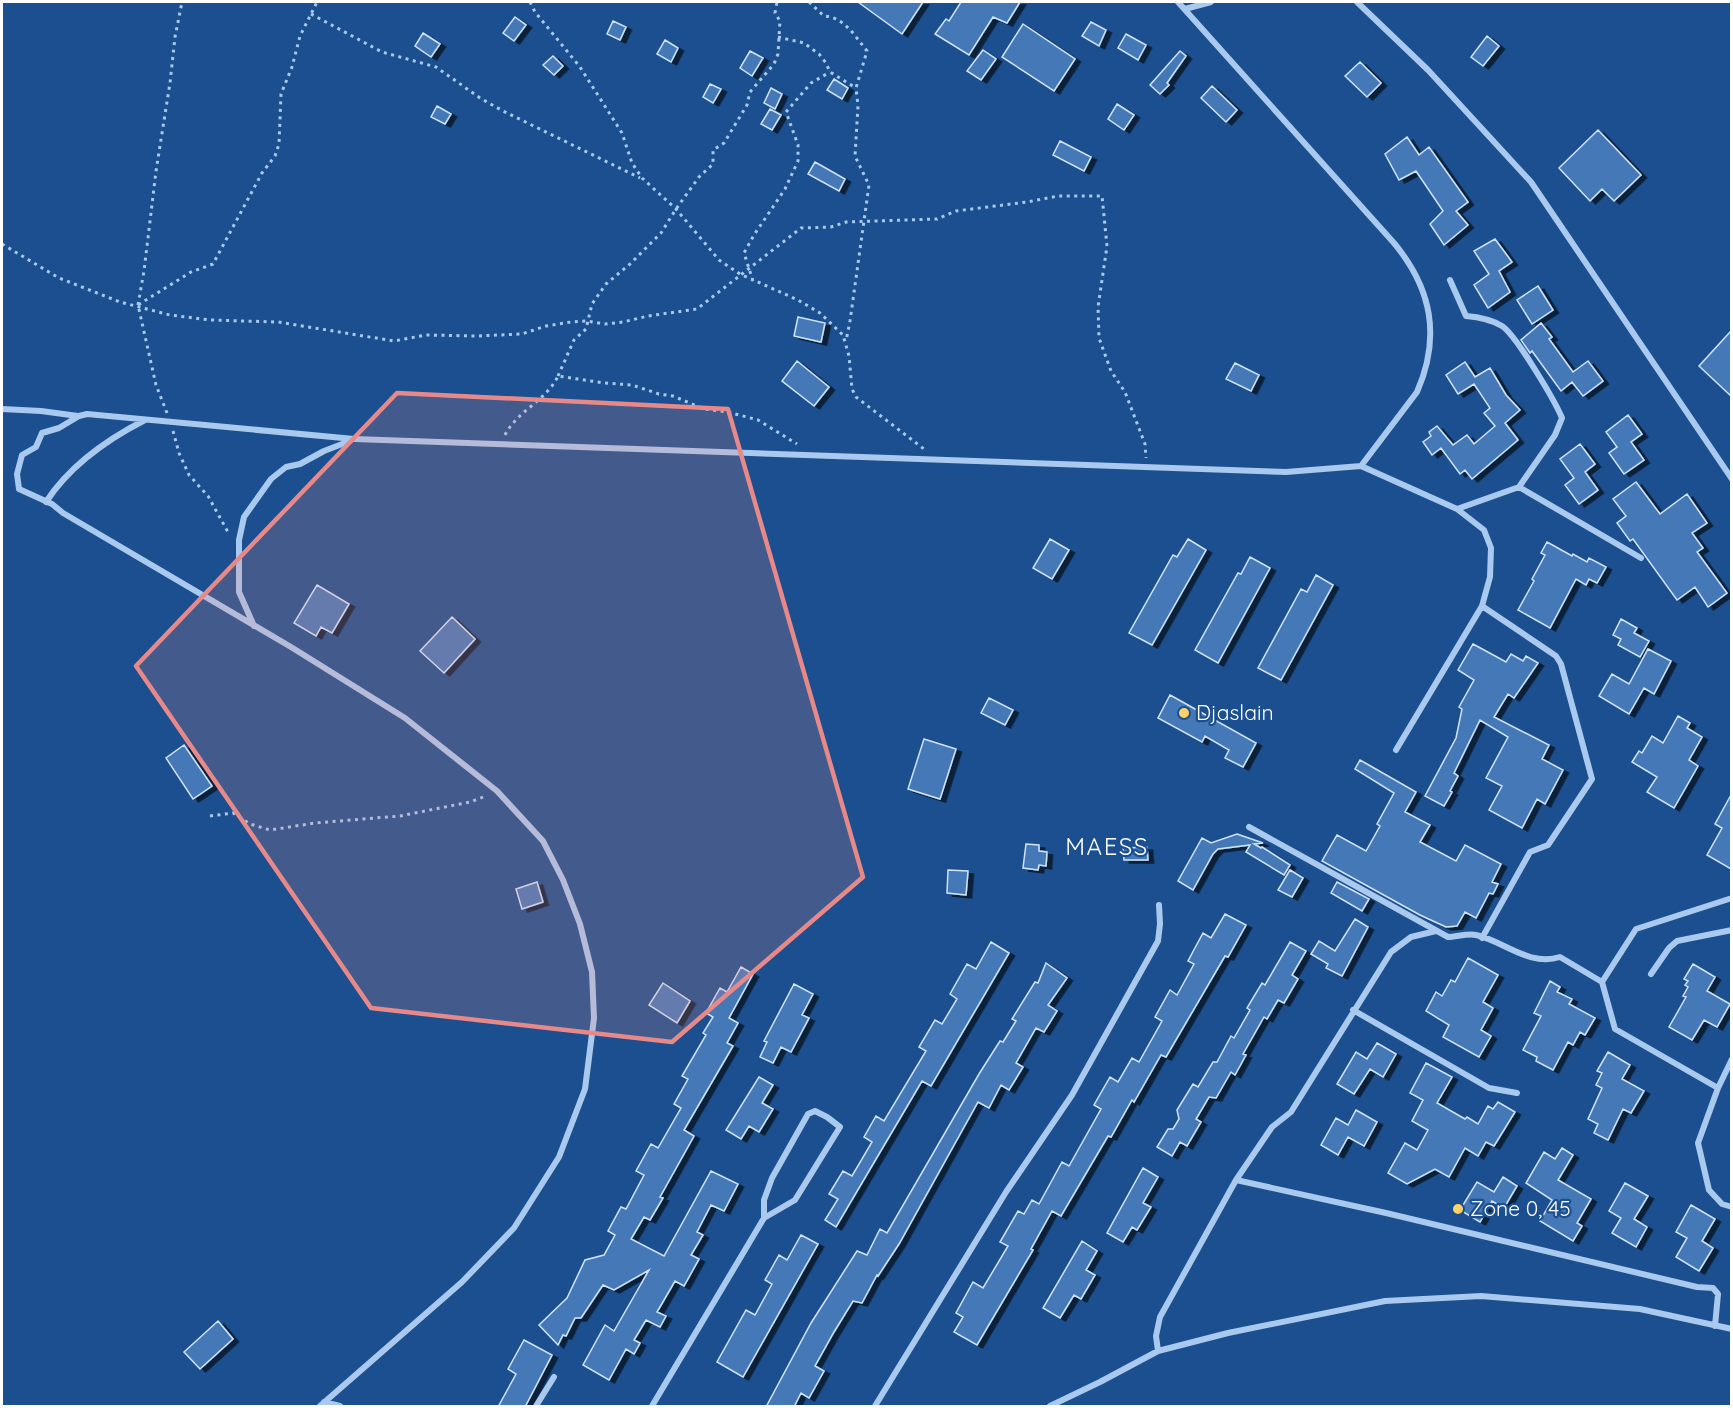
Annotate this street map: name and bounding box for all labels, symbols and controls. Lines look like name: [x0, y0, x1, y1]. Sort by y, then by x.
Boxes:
place label: Djaslain: [1196, 699, 1274, 725]
marker: Djaslain: [1177, 706, 1191, 720]
district label: MAESS: [1065, 831, 1149, 861]
place label: Zone 0, 45: [1470, 1195, 1571, 1221]
marker: Zone 0, 45: [1451, 1202, 1465, 1216]

